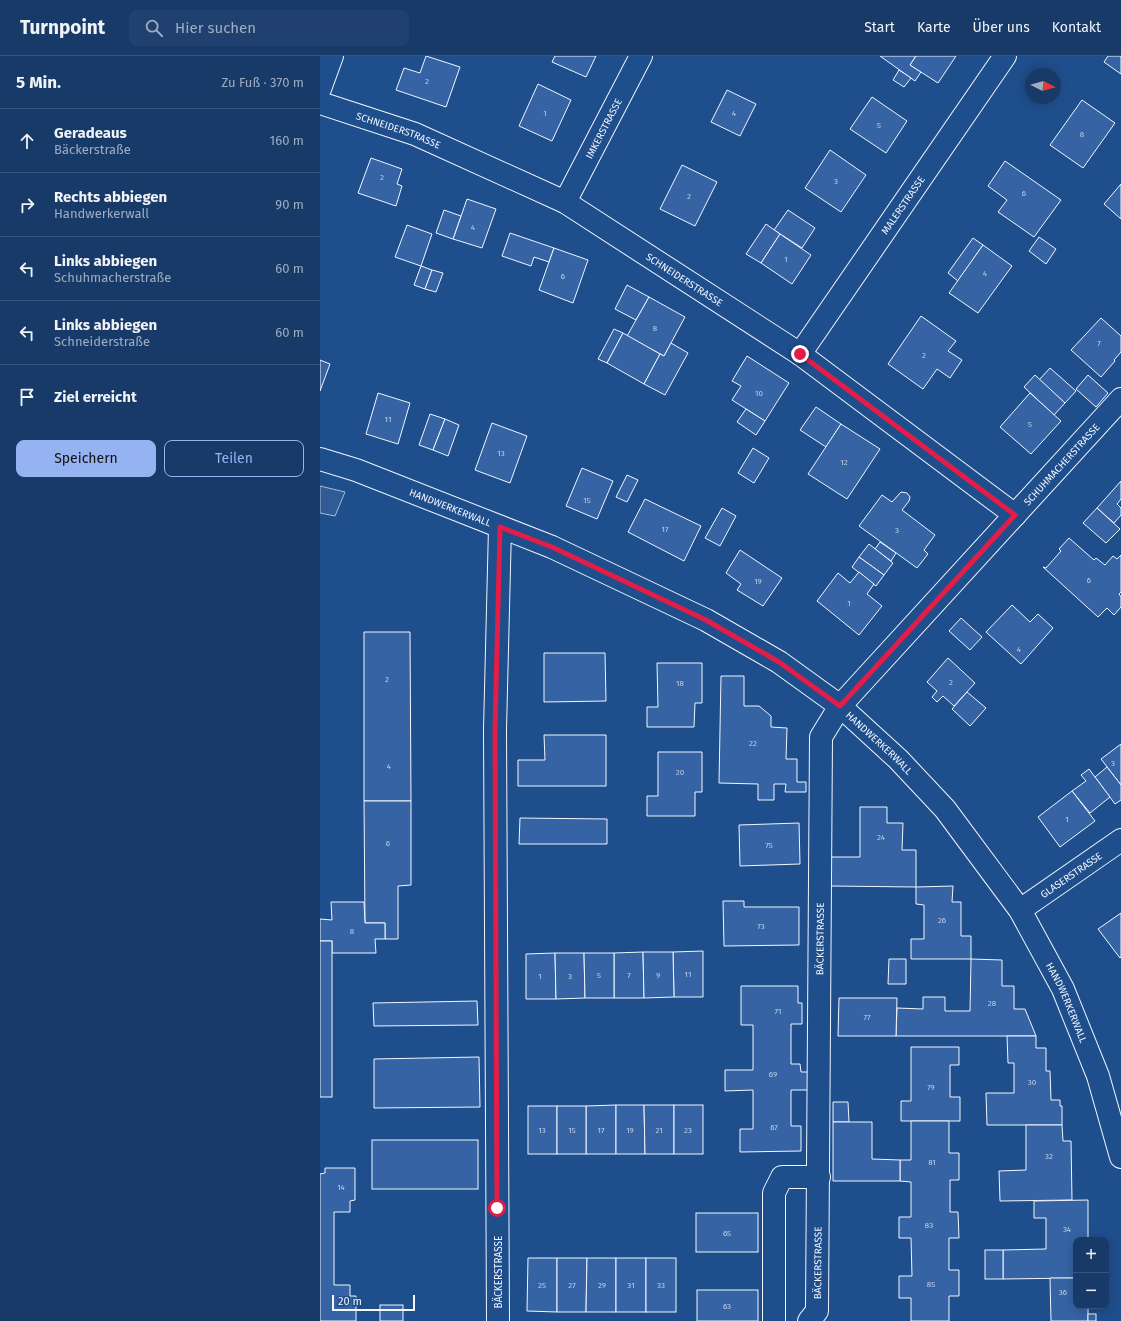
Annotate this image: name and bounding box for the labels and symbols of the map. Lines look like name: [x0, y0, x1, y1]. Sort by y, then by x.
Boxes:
north arrow: [1025, 68, 1061, 104]
house number: 2: [425, 77, 429, 86]
street label: IMKERSTRASSE: [584, 97, 625, 161]
house number: 1: [543, 109, 547, 118]
house number: 4: [732, 109, 737, 118]
street label: SCHNEIDERSTRASSE: [354, 110, 442, 152]
house number: 5: [877, 121, 881, 130]
house number: 8: [1080, 130, 1085, 139]
house number: 2: [380, 173, 384, 182]
street label: MALERSTRASSE: [879, 174, 928, 237]
house number: 3: [834, 177, 838, 186]
house number: 6: [1022, 189, 1026, 198]
house number: 2: [687, 192, 691, 201]
house number: 4: [471, 223, 476, 232]
street label: SCHNEIDERSTRASSE: [643, 251, 725, 309]
house number: 1: [784, 255, 788, 264]
house number: 4: [983, 269, 988, 278]
house number: 6: [561, 272, 565, 281]
house number: 8: [653, 324, 658, 333]
house number: 7: [1097, 339, 1101, 348]
route end: [791, 345, 809, 363]
house number: 2: [922, 351, 926, 360]
house number: 10: [755, 389, 763, 398]
house number: 11: [385, 415, 391, 424]
house number: 5: [1028, 420, 1032, 429]
street label: SCHUHMACHERSTRASSE: [1022, 421, 1103, 508]
house number: 13: [497, 449, 505, 458]
house number: 12: [840, 458, 848, 467]
street label: HANDWERKERWALL: [407, 487, 493, 529]
house number: 15: [583, 496, 591, 505]
house number: 17: [661, 525, 669, 534]
house number: 3: [895, 526, 899, 535]
house number: 6: [1087, 576, 1091, 585]
house number: 19: [754, 577, 762, 586]
house number: 1: [847, 599, 851, 608]
house number: 4: [1017, 645, 1022, 654]
house number: 2: [385, 675, 389, 684]
house number: 2: [949, 678, 953, 687]
house number: 18: [676, 679, 685, 688]
street label: HANDWERKERWALL: [843, 709, 914, 777]
house number: 22: [749, 739, 757, 748]
house number: 3: [1111, 759, 1115, 768]
house number: 4: [387, 762, 392, 771]
house number: 20: [676, 768, 685, 777]
house number: 1: [1065, 815, 1069, 824]
house number: 24: [877, 833, 886, 842]
house number: 6: [386, 839, 390, 848]
house number: 75: [765, 841, 773, 850]
street label: GLASERSTRASSE: [1038, 850, 1105, 901]
street label: BÄCKERSTRASSE: [812, 902, 827, 975]
house number: 26: [938, 916, 946, 925]
house number: 73: [757, 922, 765, 931]
house number: 8: [350, 927, 355, 936]
street label: HANDWERKERWALL: [1043, 961, 1089, 1045]
house number: 11: [685, 970, 691, 979]
house number: 5: [597, 971, 601, 980]
house number: 7: [627, 971, 631, 980]
house number: 9: [656, 971, 660, 980]
house number: 1: [538, 972, 542, 981]
house number: 3: [568, 972, 572, 981]
house number: 28: [988, 999, 997, 1008]
house number: 71: [775, 1007, 781, 1016]
house number: 77: [863, 1013, 871, 1022]
house number: 69: [769, 1070, 777, 1079]
house number: 30: [1028, 1078, 1037, 1087]
house number: 79: [927, 1083, 935, 1092]
house number: 67: [770, 1123, 778, 1132]
house number: 13: [538, 1126, 546, 1135]
house number: 15: [568, 1126, 576, 1135]
house number: 17: [597, 1126, 605, 1135]
house number: 19: [626, 1126, 634, 1135]
house number: 21: [655, 1126, 663, 1135]
house number: 23: [684, 1126, 692, 1135]
house number: 32: [1045, 1152, 1053, 1161]
house number: 81: [928, 1158, 936, 1167]
house number: 14: [337, 1183, 346, 1192]
route start: [488, 1199, 506, 1217]
house number: 83: [925, 1221, 933, 1230]
house number: 34: [1063, 1225, 1072, 1234]
street label: BÄCKERSTRASSE: [810, 1226, 825, 1299]
house number: 65: [723, 1229, 731, 1238]
street label: BÄCKERSTRASSE: [491, 1236, 505, 1308]
house number: 85: [927, 1280, 935, 1289]
house number: 25: [538, 1281, 546, 1290]
house number: 27: [568, 1281, 576, 1290]
house number: 29: [598, 1281, 606, 1290]
house number: 31: [627, 1281, 635, 1290]
house number: 33: [657, 1281, 665, 1290]
house number: 36: [1059, 1288, 1067, 1297]
scale bar: [332, 1293, 415, 1312]
house number: 63: [723, 1302, 731, 1311]

